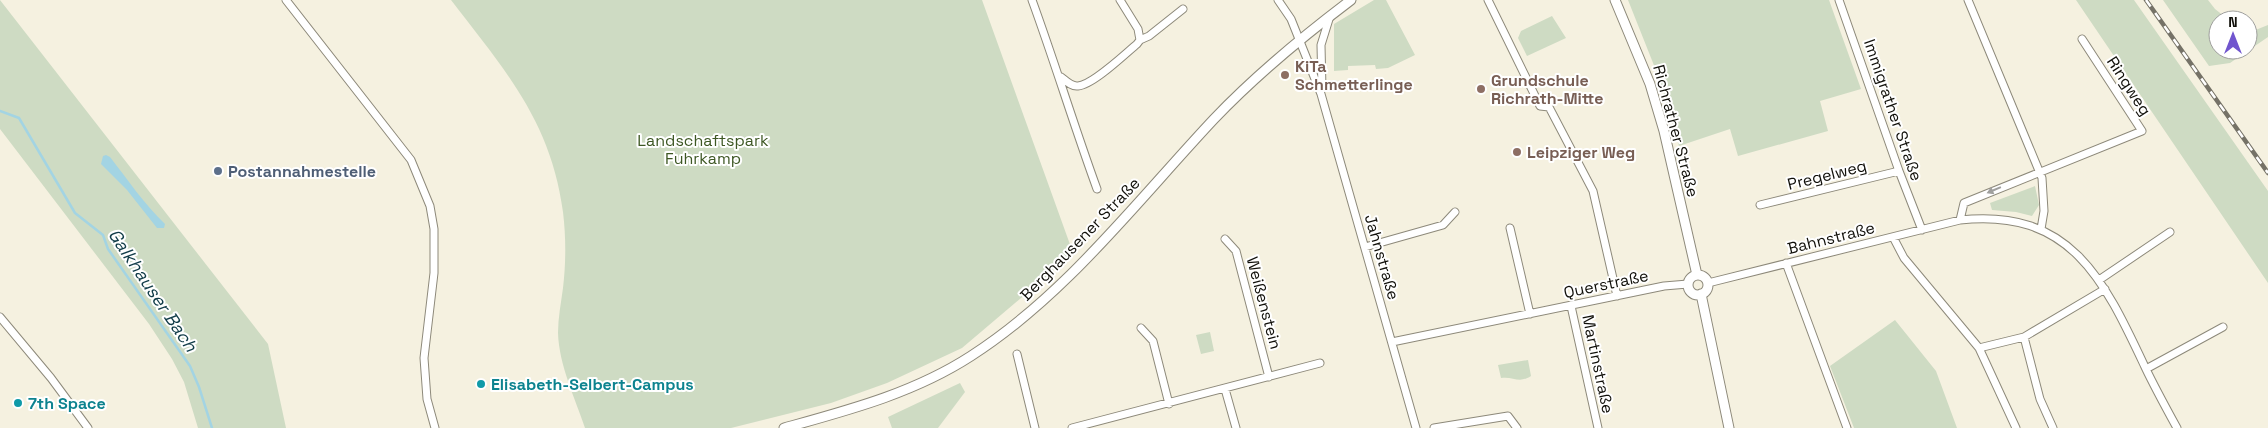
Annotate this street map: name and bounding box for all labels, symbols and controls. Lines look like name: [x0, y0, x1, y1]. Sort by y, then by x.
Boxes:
north arrow: [2208, 10, 2258, 60]
text: N: [2228, 13, 2238, 31]
street label: Immigrather Straße: [1859, 36, 1927, 184]
street label: Ringweg: [2102, 52, 2156, 120]
place label: KiTa Schmetterlinge: [1295, 56, 1413, 95]
street label: Richrather Straße: [1648, 62, 1704, 200]
marker: KiTa Schmetterlinge: [1279, 69, 1291, 81]
place label: Grundschule Richrath-Mitte: [1491, 70, 1604, 109]
marker: Grundschule Richrath-Mitte: [1475, 83, 1487, 95]
park label: Landschaftspark Fuhrkamp: [637, 130, 769, 169]
place label: Leipziger Weg: [1527, 142, 1635, 163]
marker: Leipziger Weg: [1511, 146, 1523, 158]
street label: Pregelweg: [1785, 155, 1869, 195]
place label: Postannahmestelle: [228, 161, 376, 182]
marker: Postannahmestelle: [212, 165, 224, 177]
street label: Berghausener Straße: [1016, 173, 1144, 305]
one-way arrow: [1986, 186, 2001, 194]
street label: Jahnstraße: [1360, 212, 1404, 302]
street label: Bahnstraße: [1785, 217, 1877, 259]
water label: Galkhauser Bach: [103, 224, 203, 357]
street label: Weißenstein: [1242, 254, 1286, 352]
street label: Querstraße: [1562, 265, 1650, 303]
street label: Martinstraße: [1577, 313, 1619, 415]
place label: Elisabeth-Selbert-Campus: [491, 374, 694, 395]
marker: Elisabeth-Selbert-Campus: [475, 378, 487, 390]
place label: 7th Space: [28, 393, 106, 414]
marker: 7th Space: [12, 397, 24, 409]

